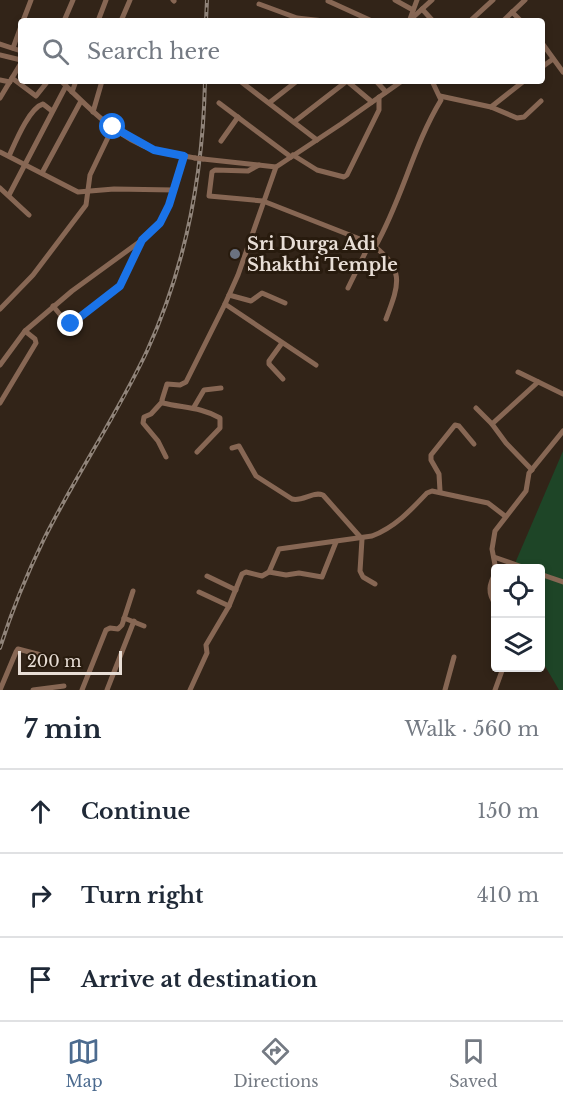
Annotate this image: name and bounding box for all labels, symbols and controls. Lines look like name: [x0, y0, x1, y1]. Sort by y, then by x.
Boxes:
search box: [18, 18, 545, 84]
icon: search: [39, 35, 72, 68]
text: Search here: [87, 38, 220, 65]
route start: [99, 113, 125, 139]
place label: Sri Durga Adi Shakthi Temple: [247, 233, 398, 276]
marker: Sri Durga Adi Shakthi Temple: [228, 247, 242, 261]
route end: [57, 310, 83, 336]
map controls: [491, 564, 545, 672]
button: locate: [491, 564, 545, 618]
button: layers: [491, 618, 545, 672]
scale bar: [18, 648, 122, 676]
text: 200 m: [27, 651, 81, 671]
text: 7 min: [24, 713, 101, 745]
text: Walk · 560 m: [405, 717, 539, 741]
icon: ahead: [24, 795, 57, 828]
text: Continue: [81, 798, 190, 825]
text: 150 m: [477, 799, 539, 823]
icon: right: [24, 879, 57, 912]
text: Turn right: [81, 882, 203, 909]
text: 410 m: [477, 883, 539, 907]
icon: arrive: [24, 963, 57, 996]
text: Arrive at destination: [81, 966, 318, 993]
tab: Map: [65, 1035, 103, 1091]
tab: Directions: [233, 1035, 318, 1091]
tab: Saved: [449, 1035, 498, 1091]

